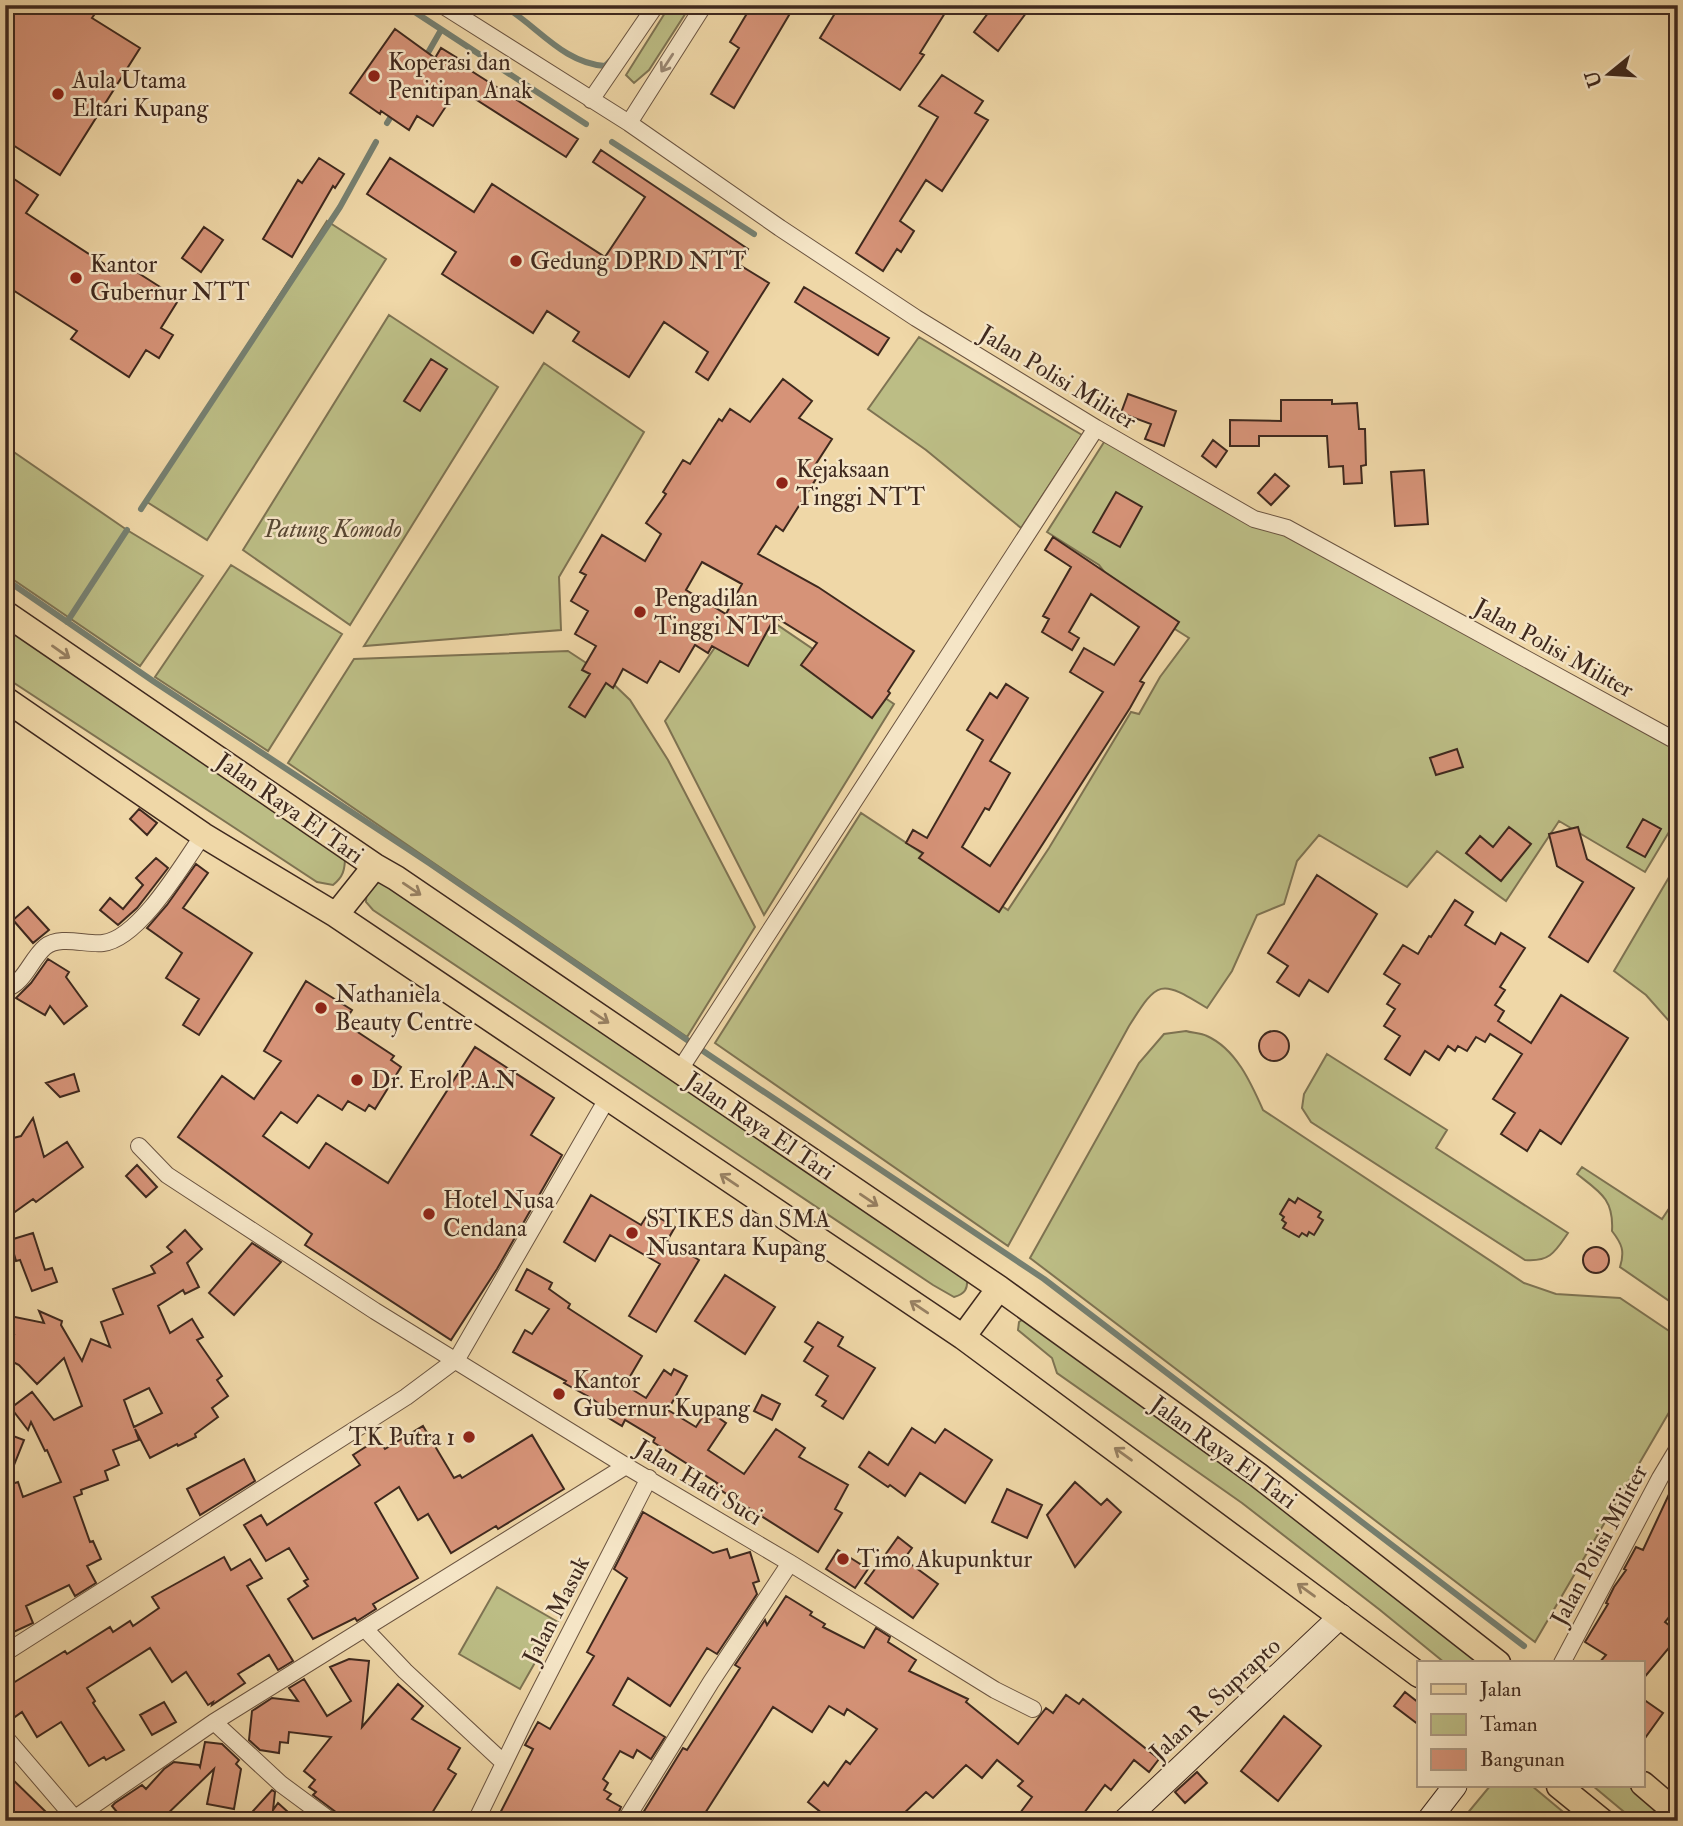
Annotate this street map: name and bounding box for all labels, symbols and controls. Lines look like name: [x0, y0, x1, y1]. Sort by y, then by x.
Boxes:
north arrow: [1574, 38, 1644, 108]
place label: Koperasi dan Penitipan Anak: [388, 47, 533, 106]
one-way arrow: [660, 52, 674, 72]
place label: Aula Utama Eltari Kupang: [71, 65, 209, 124]
marker: Koperasi dan Penitipan Anak: [366, 68, 382, 84]
text: U: [1580, 68, 1608, 90]
marker: Aula Utama Eltari Kupang: [50, 86, 66, 102]
place label: Gedung DPRD NTT: [530, 246, 747, 277]
place label: Kantor Gubernur NTT: [90, 249, 250, 308]
marker: Gedung DPRD NTT: [508, 253, 524, 269]
marker: Kantor Gubernur NTT: [68, 270, 84, 286]
street label: Jalan Polisi Militer: [973, 318, 1142, 437]
place label: Kejaksaan Tinggi NTT: [796, 454, 925, 513]
marker: Kejaksaan Tinggi NTT: [774, 475, 790, 491]
park label: Patung Komodo: [263, 514, 402, 545]
place label: Pengadilan Tinggi NTT: [654, 583, 783, 642]
street label: Jalan Polisi Militer: [1467, 591, 1639, 705]
marker: Pengadilan Tinggi NTT: [632, 604, 648, 620]
one-way arrow: [51, 645, 70, 659]
street label: Jalan Raya El Tari: [209, 745, 370, 871]
one-way arrow: [402, 882, 421, 896]
place label: Nathaniela Beauty Centre: [335, 979, 473, 1038]
marker: Nathaniela Beauty Centre: [313, 1000, 329, 1016]
one-way arrow: [590, 1010, 609, 1024]
street label: Jalan Raya El Tari: [678, 1064, 840, 1188]
place label: Dr. Erol P.A.N: [371, 1065, 518, 1096]
marker: Dr. Erol P.A.N: [349, 1072, 365, 1088]
one-way arrow: [720, 1173, 740, 1187]
place label: Hotel Nusa Cendana: [443, 1185, 555, 1244]
one-way arrow: [859, 1193, 878, 1207]
place label: STIKES dan SMA Nusantara Kupang: [646, 1204, 830, 1263]
marker: Hotel Nusa Cendana: [421, 1206, 437, 1222]
marker: STIKES dan SMA Nusantara Kupang: [624, 1225, 640, 1241]
one-way arrow: [909, 1300, 929, 1314]
place label: Kantor Gubernur Kupang: [573, 1365, 751, 1424]
marker: Kantor Gubernur Kupang: [551, 1386, 567, 1402]
street label: Jalan Raya El Tari: [1144, 1388, 1303, 1516]
place label: TK Putra 1: [349, 1422, 455, 1453]
marker: TK Putra 1: [461, 1429, 477, 1445]
street label: Jalan Hati Suci: [629, 1432, 768, 1533]
one-way arrow: [1114, 1447, 1133, 1462]
street label: Jalan Polisi Militer: [1543, 1459, 1655, 1632]
place label: Timo Akupunktur: [857, 1544, 1032, 1575]
street label: Jalan Masuk: [515, 1550, 597, 1671]
marker: Timo Akupunktur: [835, 1551, 851, 1567]
one-way arrow: [1297, 1582, 1316, 1597]
street label: Jalan R. Suprapto: [1143, 1631, 1287, 1769]
legend: [1417, 1661, 1644, 1787]
text: Jalan: [1479, 1676, 1522, 1703]
text: Taman: [1480, 1711, 1538, 1738]
text: Bangunan: [1480, 1746, 1565, 1773]

